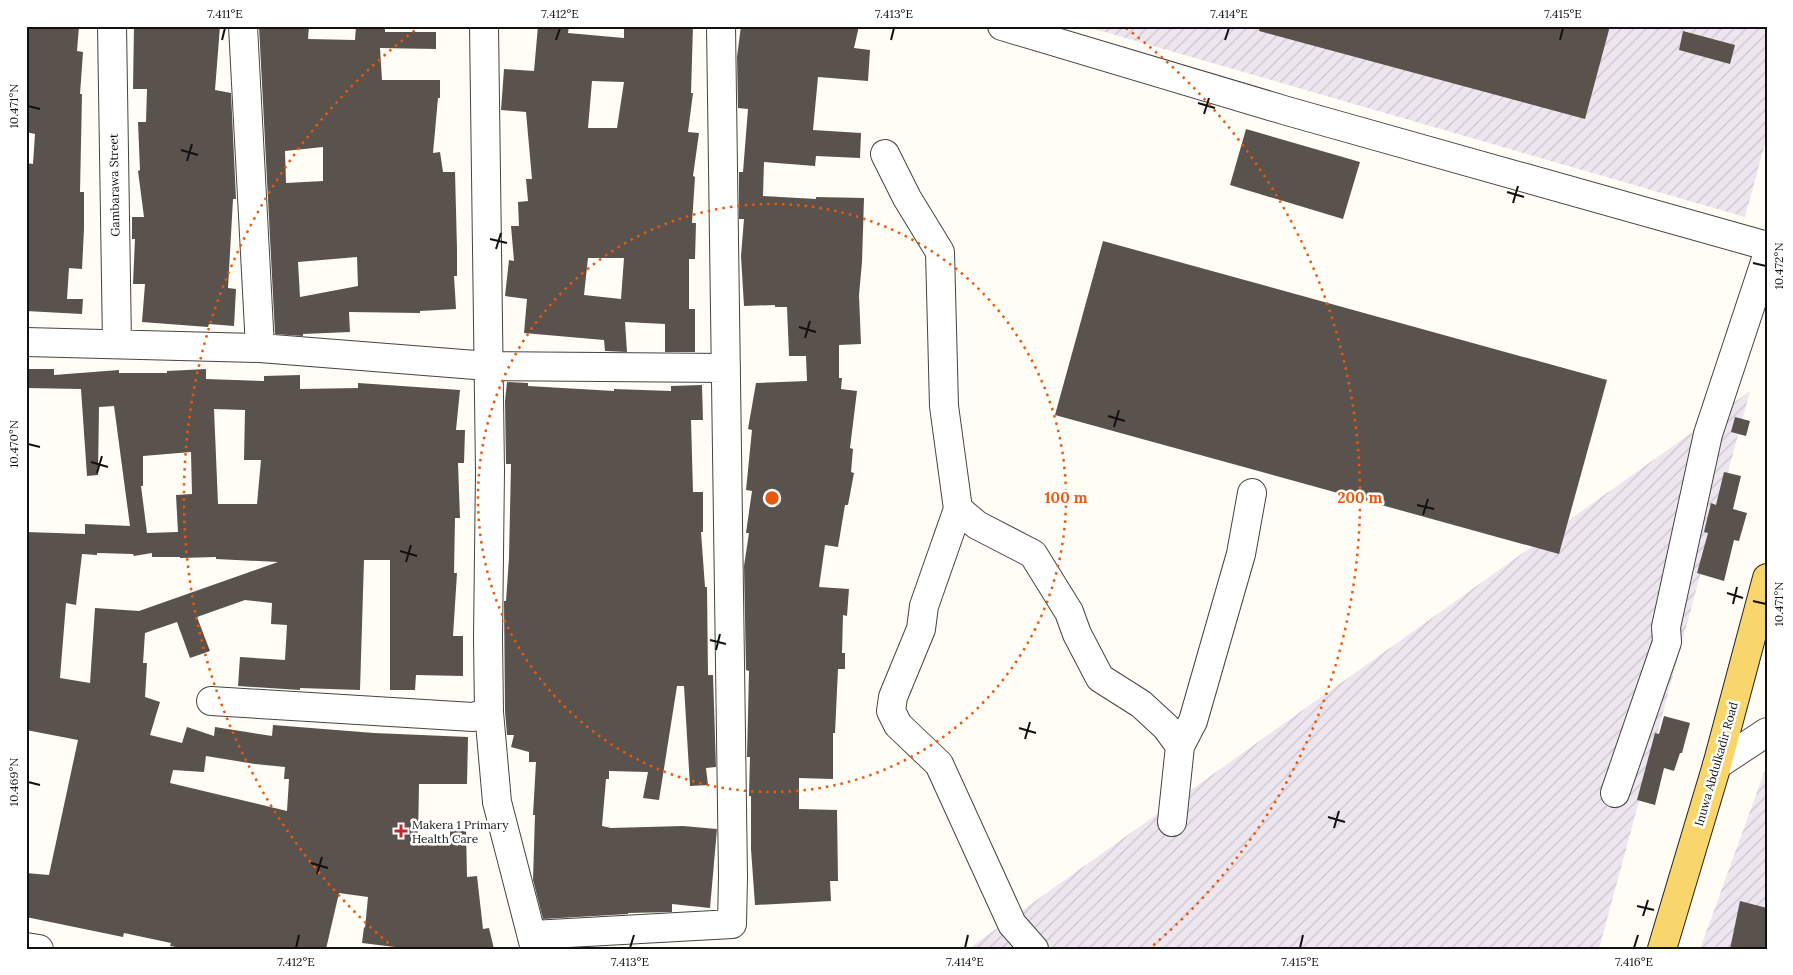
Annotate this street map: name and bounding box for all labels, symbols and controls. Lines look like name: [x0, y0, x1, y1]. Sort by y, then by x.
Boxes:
text: 7.411°E: [207, 6, 243, 21]
text: 7.412°E: [541, 6, 579, 21]
text: 7.413°E: [875, 6, 913, 21]
text: 7.414°E: [1210, 6, 1248, 21]
text: 7.415°E: [1544, 6, 1582, 21]
text: 10.471°N: [6, 84, 21, 129]
street label: Gambarawa Street: [106, 133, 122, 237]
text: 10.472°N: [1771, 242, 1786, 290]
text: 10.470°N: [6, 420, 21, 468]
text: 100 m: [1045, 488, 1088, 507]
text: 200 m: [1338, 488, 1383, 507]
centre of rings: [763, 489, 781, 507]
text: 10.471°N: [1771, 582, 1786, 627]
street label: Inuwa Abdulkadir Road: [1691, 700, 1741, 828]
text: 10.469°N: [6, 758, 21, 806]
place label: Makera 1 Primary Health Care: [412, 817, 509, 846]
marker: Makera 1 Primary Health Care: [394, 824, 408, 838]
text: 7.412°E: [277, 954, 315, 969]
text: 7.413°E: [611, 954, 649, 969]
text: 7.414°E: [946, 954, 984, 969]
text: 7.415°E: [1281, 954, 1319, 969]
text: 7.416°E: [1615, 954, 1653, 969]

